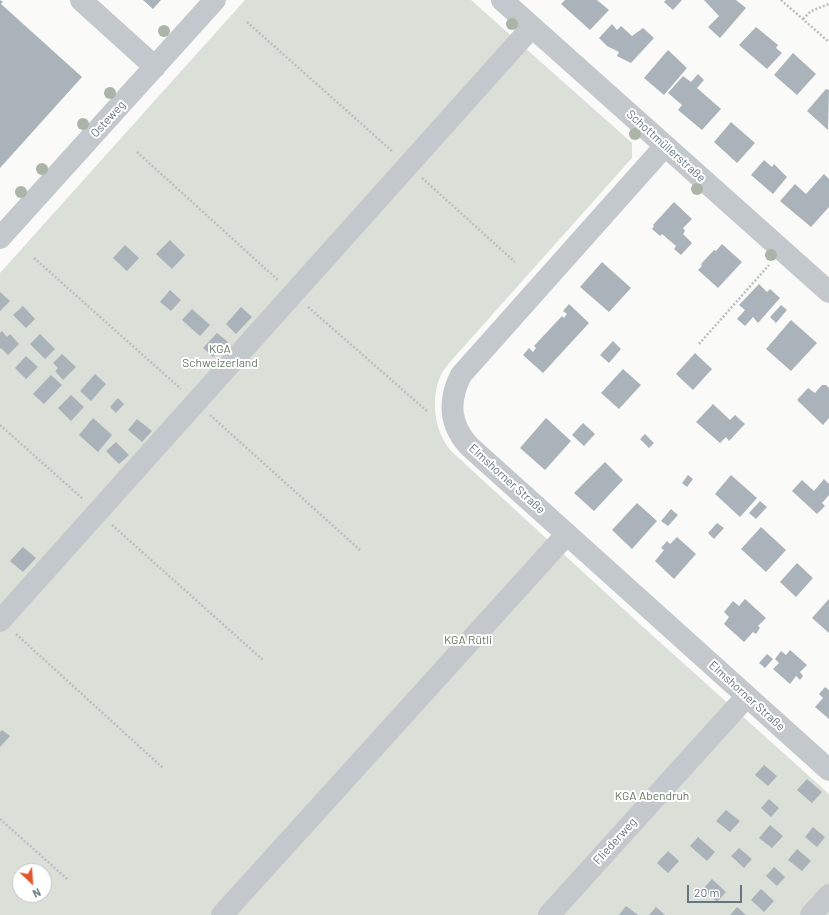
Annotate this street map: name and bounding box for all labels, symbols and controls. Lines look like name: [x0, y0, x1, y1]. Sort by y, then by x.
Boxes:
street label: Osteweg: [88, 97, 128, 141]
street label: Schottmüllerstraße: [624, 107, 708, 185]
park label: KGA Schweizerland: [182, 342, 258, 370]
street label: Elmshorner Straße: [466, 441, 548, 517]
park label: KGA Rütli: [444, 633, 492, 647]
street label: Elmshorner Straße: [706, 658, 788, 734]
park label: KGA Abendruh: [615, 789, 689, 803]
street label: Fliederweg: [590, 815, 640, 867]
north arrow: [12, 863, 52, 903]
scale bar: [689, 877, 744, 903]
text: 20 m: [694, 885, 720, 899]
text: N: [31, 886, 43, 901]

